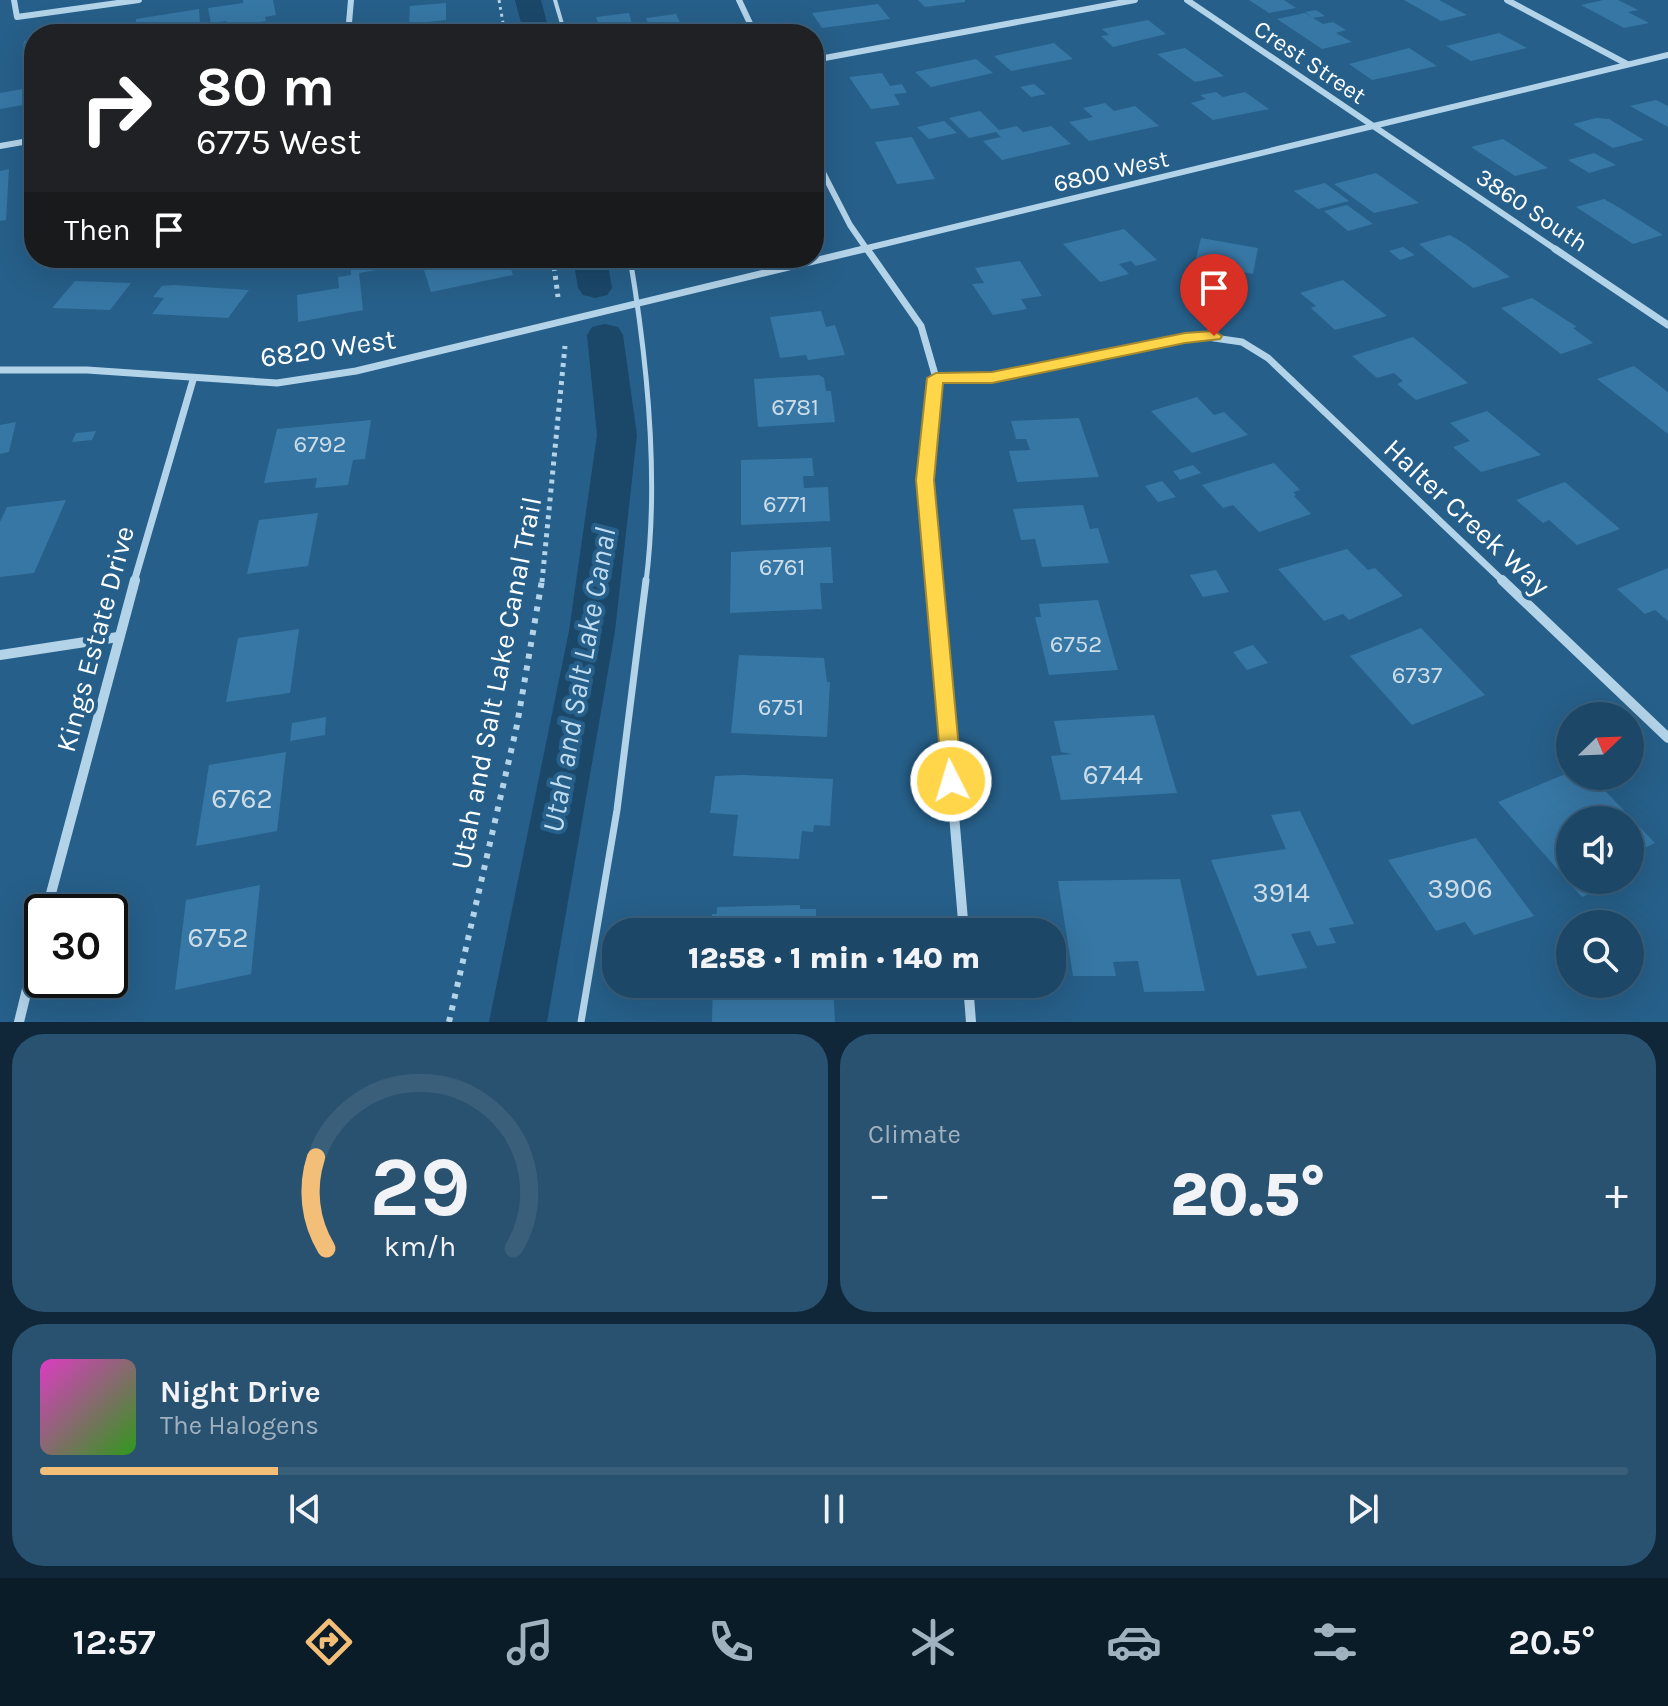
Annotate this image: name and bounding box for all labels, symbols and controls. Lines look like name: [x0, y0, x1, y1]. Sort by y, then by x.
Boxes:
street label: Crest Street: [1249, 14, 1371, 110]
text: 80 m: [196, 54, 335, 119]
icon: right: [64, 56, 168, 160]
text: 6775 West: [196, 121, 361, 163]
street label: 6800 West: [1051, 144, 1171, 198]
street label: 3860 South: [1471, 163, 1593, 257]
icon: arrive: [147, 208, 191, 252]
text: Then: [64, 212, 131, 248]
pin: [1180, 254, 1248, 336]
icon: arrive: [1192, 266, 1236, 310]
street label: 6820 West: [258, 322, 398, 374]
house number: 6781: [771, 393, 819, 421]
house number: 6792: [294, 430, 346, 458]
street label: Halter Creek Way: [1377, 432, 1557, 602]
house number: 6771: [763, 490, 807, 518]
street label: Utah and Salt Lake Canal Trail: [444, 494, 548, 872]
street label: Kings Estate Drive: [49, 522, 141, 756]
water label: Utah and Salt Lake Canal: [534, 525, 624, 835]
house number: 6761: [759, 553, 805, 581]
house number: 6752: [1050, 630, 1102, 658]
house number: 6737: [1392, 661, 1442, 689]
house number: 6751: [758, 693, 804, 721]
north arrow: [1556, 702, 1644, 790]
map controls: [1556, 702, 1644, 998]
position arrow: [909, 739, 993, 823]
house number: 6744: [1083, 758, 1144, 791]
house number: 6762: [211, 782, 273, 815]
button: sound: [1556, 806, 1644, 894]
house number: 3906: [1427, 872, 1493, 905]
house number: 3914: [1252, 876, 1310, 909]
speed limit sign: 30: [24, 894, 128, 998]
button: search: [1556, 910, 1644, 998]
house number: 6752: [187, 921, 249, 954]
text: 12:58 · 1 min · 140 m: [688, 940, 980, 976]
text: Climate: [868, 1119, 961, 1150]
text: 29: [369, 1139, 471, 1236]
text: 20.5°: [1170, 1160, 1326, 1230]
text: −: [868, 1169, 891, 1220]
text: +: [1605, 1169, 1628, 1220]
text: km/h: [384, 1230, 456, 1263]
text: Night Drive: [160, 1374, 321, 1410]
text: The Halogens: [160, 1410, 319, 1441]
icon: previous: [283, 1487, 327, 1531]
icon: pause: [812, 1487, 856, 1531]
icon: next: [1341, 1487, 1385, 1531]
icon: directions: [301, 1614, 357, 1670]
icon: music: [502, 1614, 558, 1670]
icon: phone: [703, 1614, 759, 1670]
icon: climate: [905, 1614, 961, 1670]
icon: car: [1106, 1614, 1162, 1670]
icon: filters: [1307, 1614, 1363, 1670]
text: 12:57: [73, 1621, 156, 1663]
text: 20.5°: [1508, 1621, 1595, 1663]

